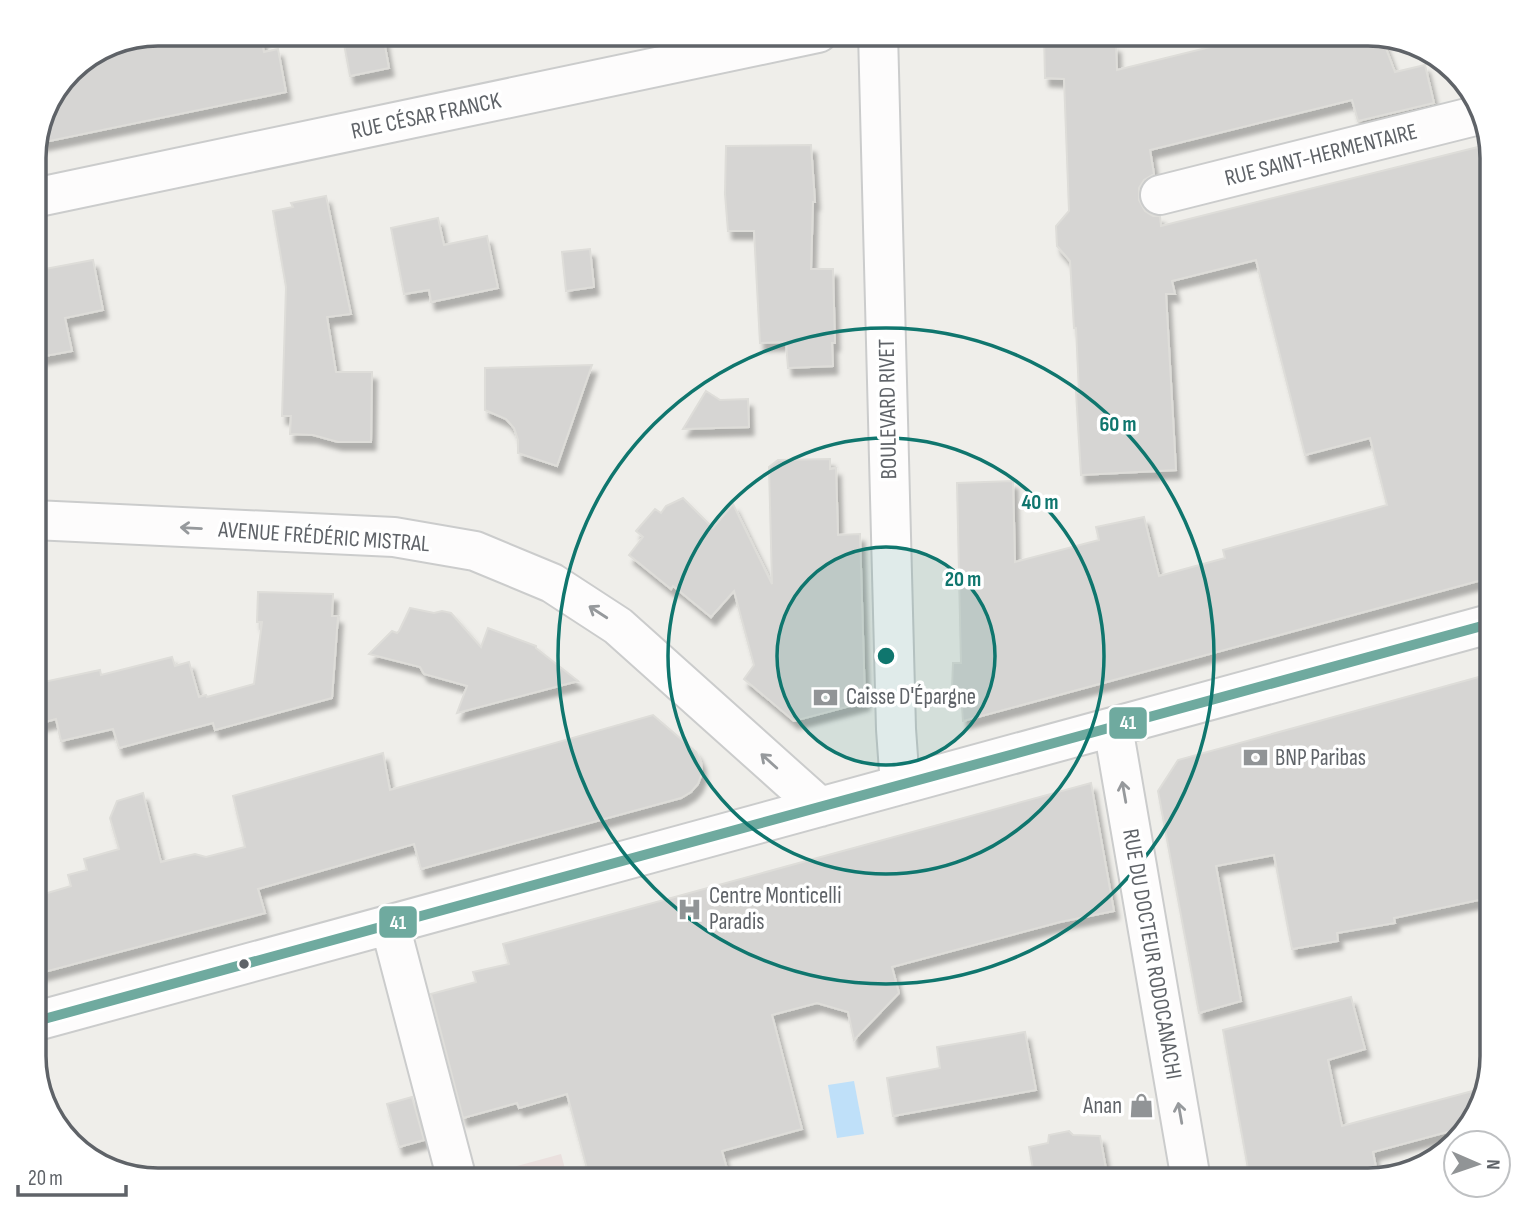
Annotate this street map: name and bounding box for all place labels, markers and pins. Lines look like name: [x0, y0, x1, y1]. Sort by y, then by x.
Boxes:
centre of rings: [874, 644, 898, 668]
bank icon: Caisse D'Épargne: [812, 683, 840, 711]
place label: Caisse D'Épargne: [846, 683, 976, 711]
bank icon: BNP Paribas: [1241, 744, 1269, 772]
place label: BNP Paribas: [1275, 744, 1366, 772]
place label: Centre Monticelli Paradis: [709, 882, 842, 936]
hospital icon: Centre Monticelli Paradis: [675, 895, 703, 923]
unlabelled marker: [237, 957, 251, 971]
place label: Anan: [1082, 1092, 1122, 1120]
shop icon: Anan: [1128, 1092, 1156, 1120]

